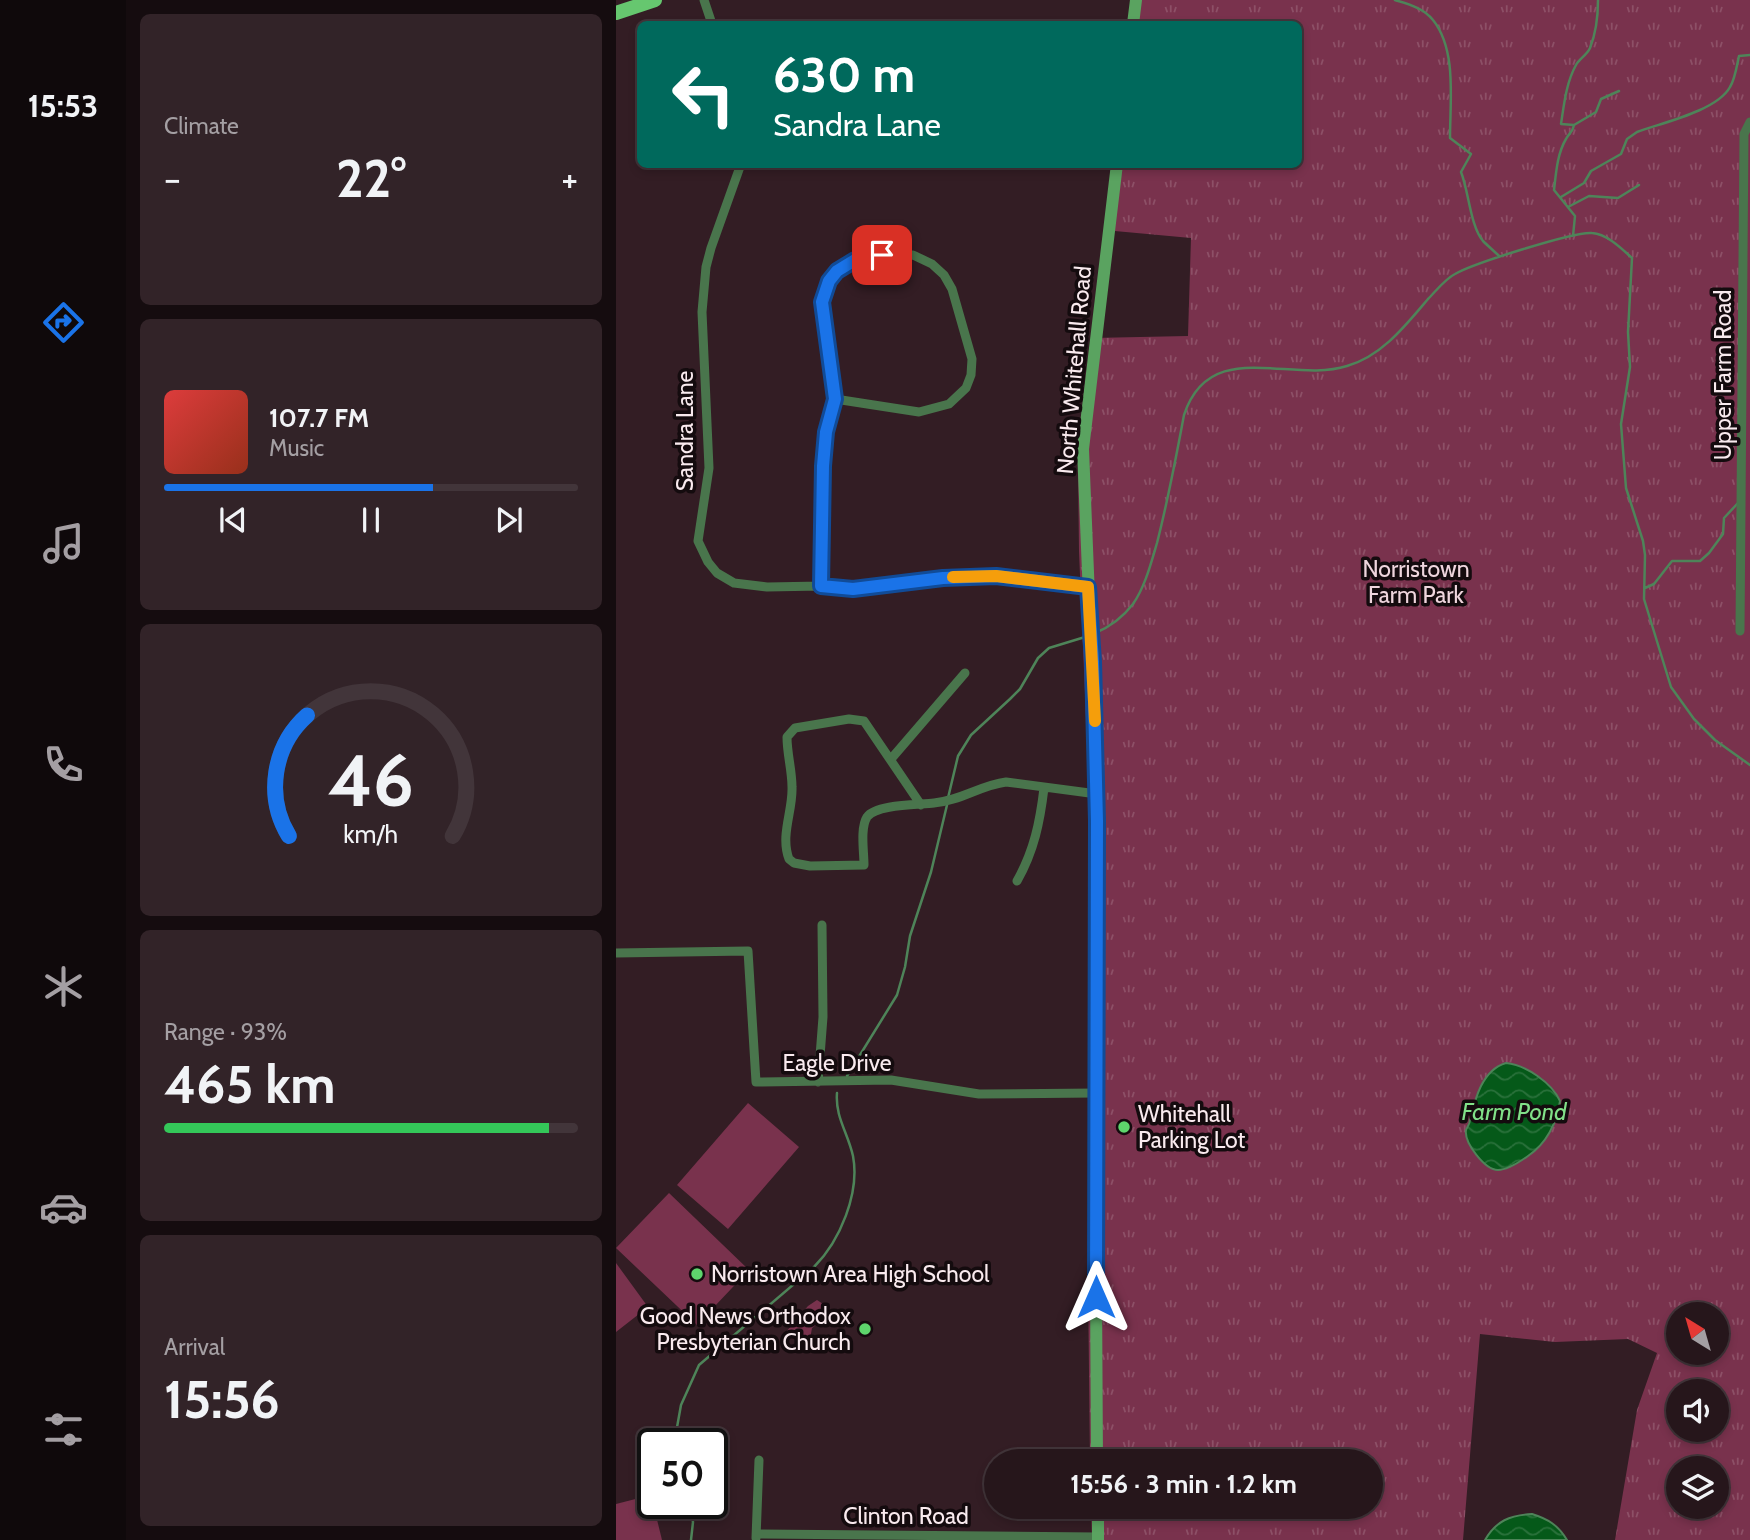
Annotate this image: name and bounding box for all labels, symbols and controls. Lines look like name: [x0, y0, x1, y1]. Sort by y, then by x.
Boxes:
text: 630 m: [773, 45, 915, 104]
icon: left: [658, 49, 749, 140]
text: 15:53: [28, 86, 98, 125]
text: Sandra Lane: [773, 105, 941, 144]
text: Climate: [164, 112, 239, 140]
text: 22°: [336, 147, 406, 210]
text: −: [164, 155, 181, 202]
text: +: [561, 155, 578, 202]
pin: [852, 225, 912, 285]
icon: arrive: [863, 236, 901, 274]
street label: North Whitehall Road: [1051, 265, 1097, 475]
street label: Upper Farm Road: [1709, 290, 1737, 460]
icon: directions: [39, 298, 88, 347]
street label: Sandra Lane: [671, 370, 699, 491]
text: 107.7 FM: [269, 402, 369, 434]
text: Music: [269, 434, 324, 462]
icon: previous: [214, 501, 252, 539]
icon: pause: [352, 501, 390, 539]
icon: next: [490, 501, 528, 539]
icon: music: [39, 519, 88, 568]
park label: Norristown Farm Park: [1362, 555, 1470, 609]
text: 46: [328, 736, 414, 824]
icon: phone: [39, 740, 88, 789]
text: km/h: [344, 819, 398, 849]
icon: climate: [39, 962, 88, 1011]
text: Range · 93%: [164, 1018, 287, 1046]
street label: Eagle Drive: [782, 1049, 892, 1077]
text: 465 km: [164, 1053, 336, 1116]
water label: Farm Pond: [1461, 1097, 1567, 1126]
place label: Whitehall Parking Lot: [1138, 1100, 1246, 1154]
marker: Whitehall Parking Lot: [1116, 1119, 1132, 1135]
icon: car: [39, 1183, 88, 1232]
place label: Norristown Area High School: [711, 1260, 990, 1288]
position arrow: [1059, 1260, 1133, 1334]
marker: Norristown Area High School: [689, 1266, 705, 1282]
place label: Good News Orthodox Presbyterian Church: [640, 1302, 851, 1356]
north arrow: [1666, 1302, 1729, 1365]
map controls: [1666, 1302, 1729, 1519]
marker: Good News Orthodox Presbyterian Church: [857, 1321, 873, 1337]
text: Arrival: [164, 1333, 225, 1361]
text: 15:56: [164, 1368, 280, 1431]
button: sound: [1666, 1379, 1729, 1442]
icon: filters: [39, 1405, 88, 1454]
speed limit sign: 50: [637, 1428, 728, 1519]
button: layers: [1666, 1456, 1729, 1519]
text: 15:56 · 3 min · 1.2 km: [1070, 1468, 1297, 1500]
street label: Clinton Road: [843, 1502, 969, 1530]

